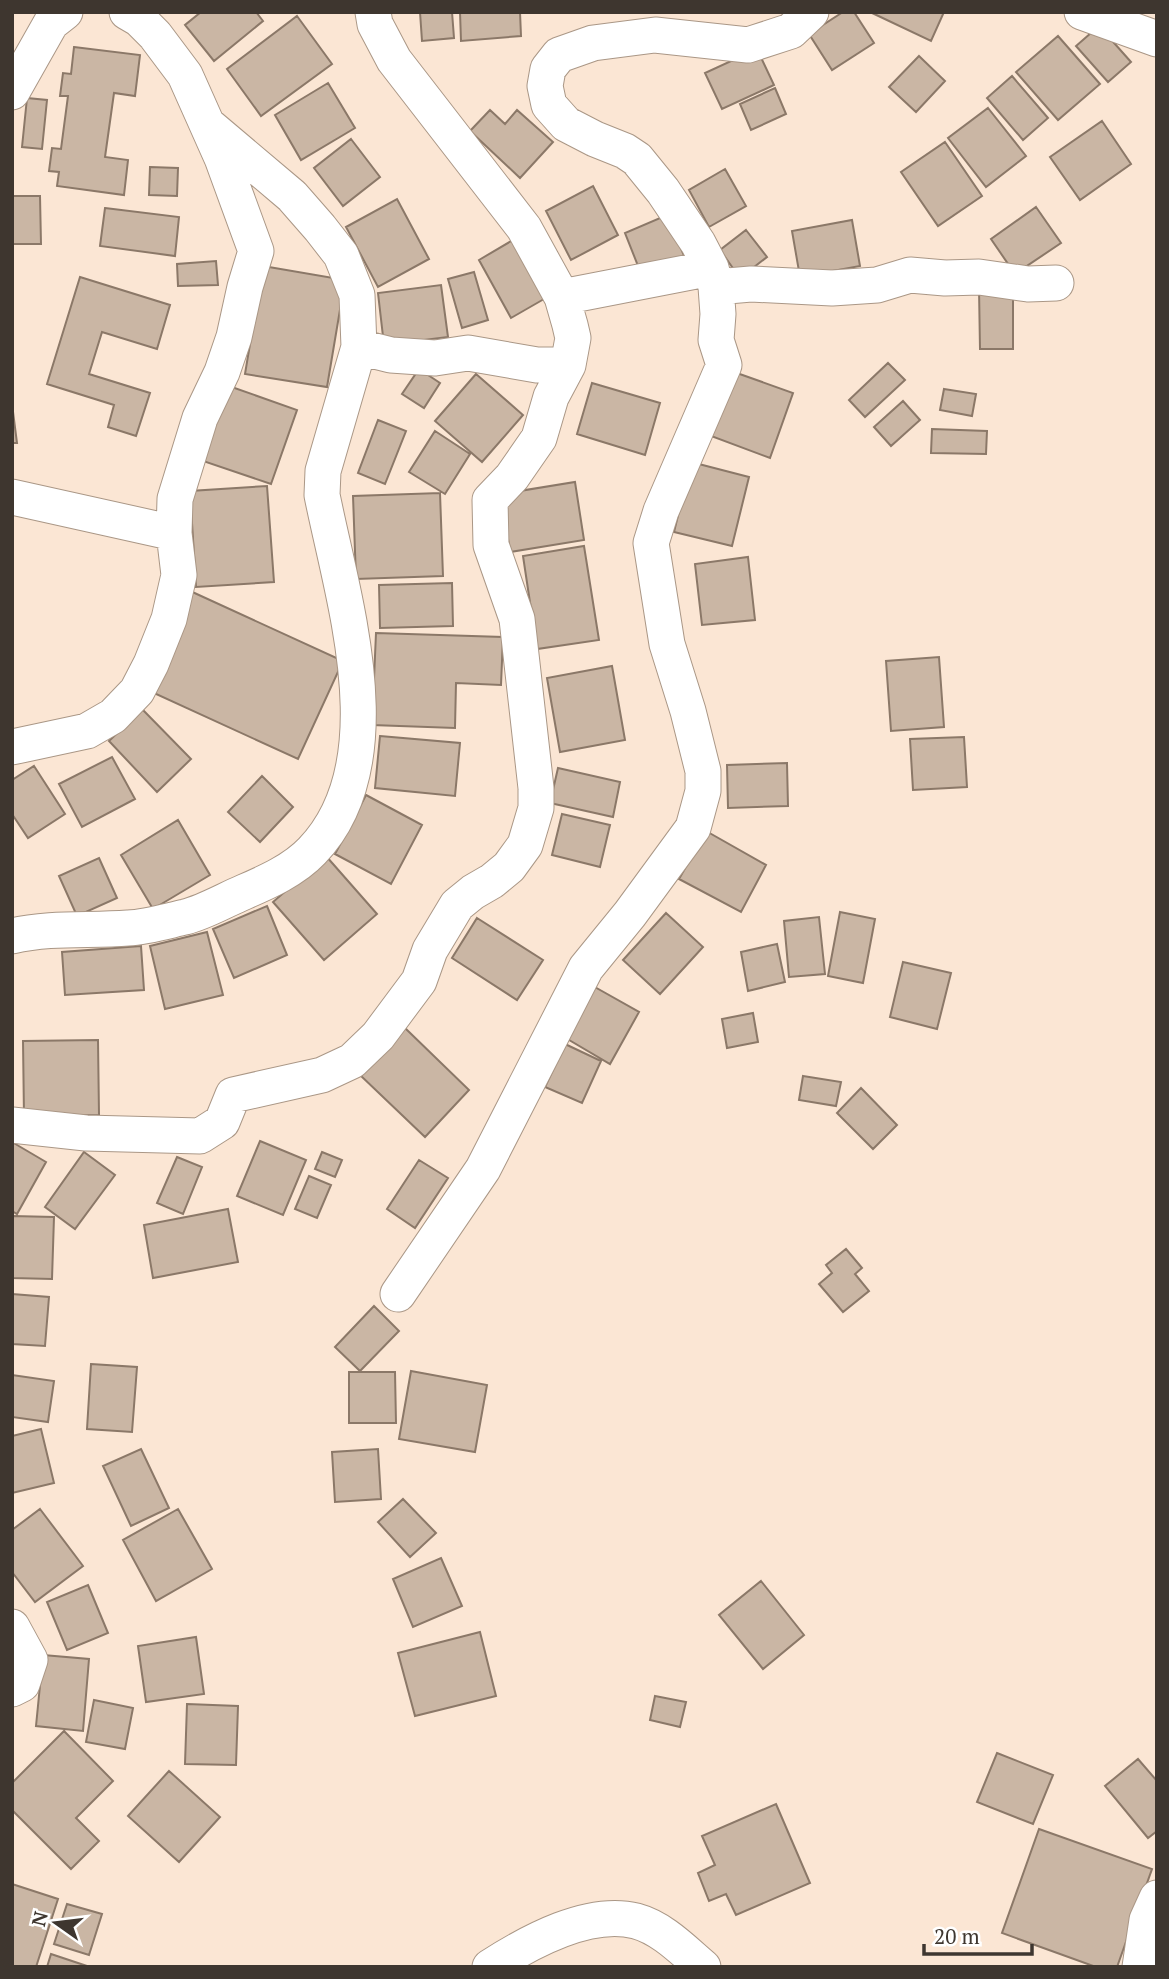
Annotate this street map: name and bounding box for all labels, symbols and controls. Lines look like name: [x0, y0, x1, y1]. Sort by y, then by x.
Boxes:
north arrow: [21, 1888, 91, 1958]
text: N: [25, 1908, 53, 1929]
scale bar: [924, 1912, 1032, 1956]
text: 20 m: [934, 1922, 980, 1950]

